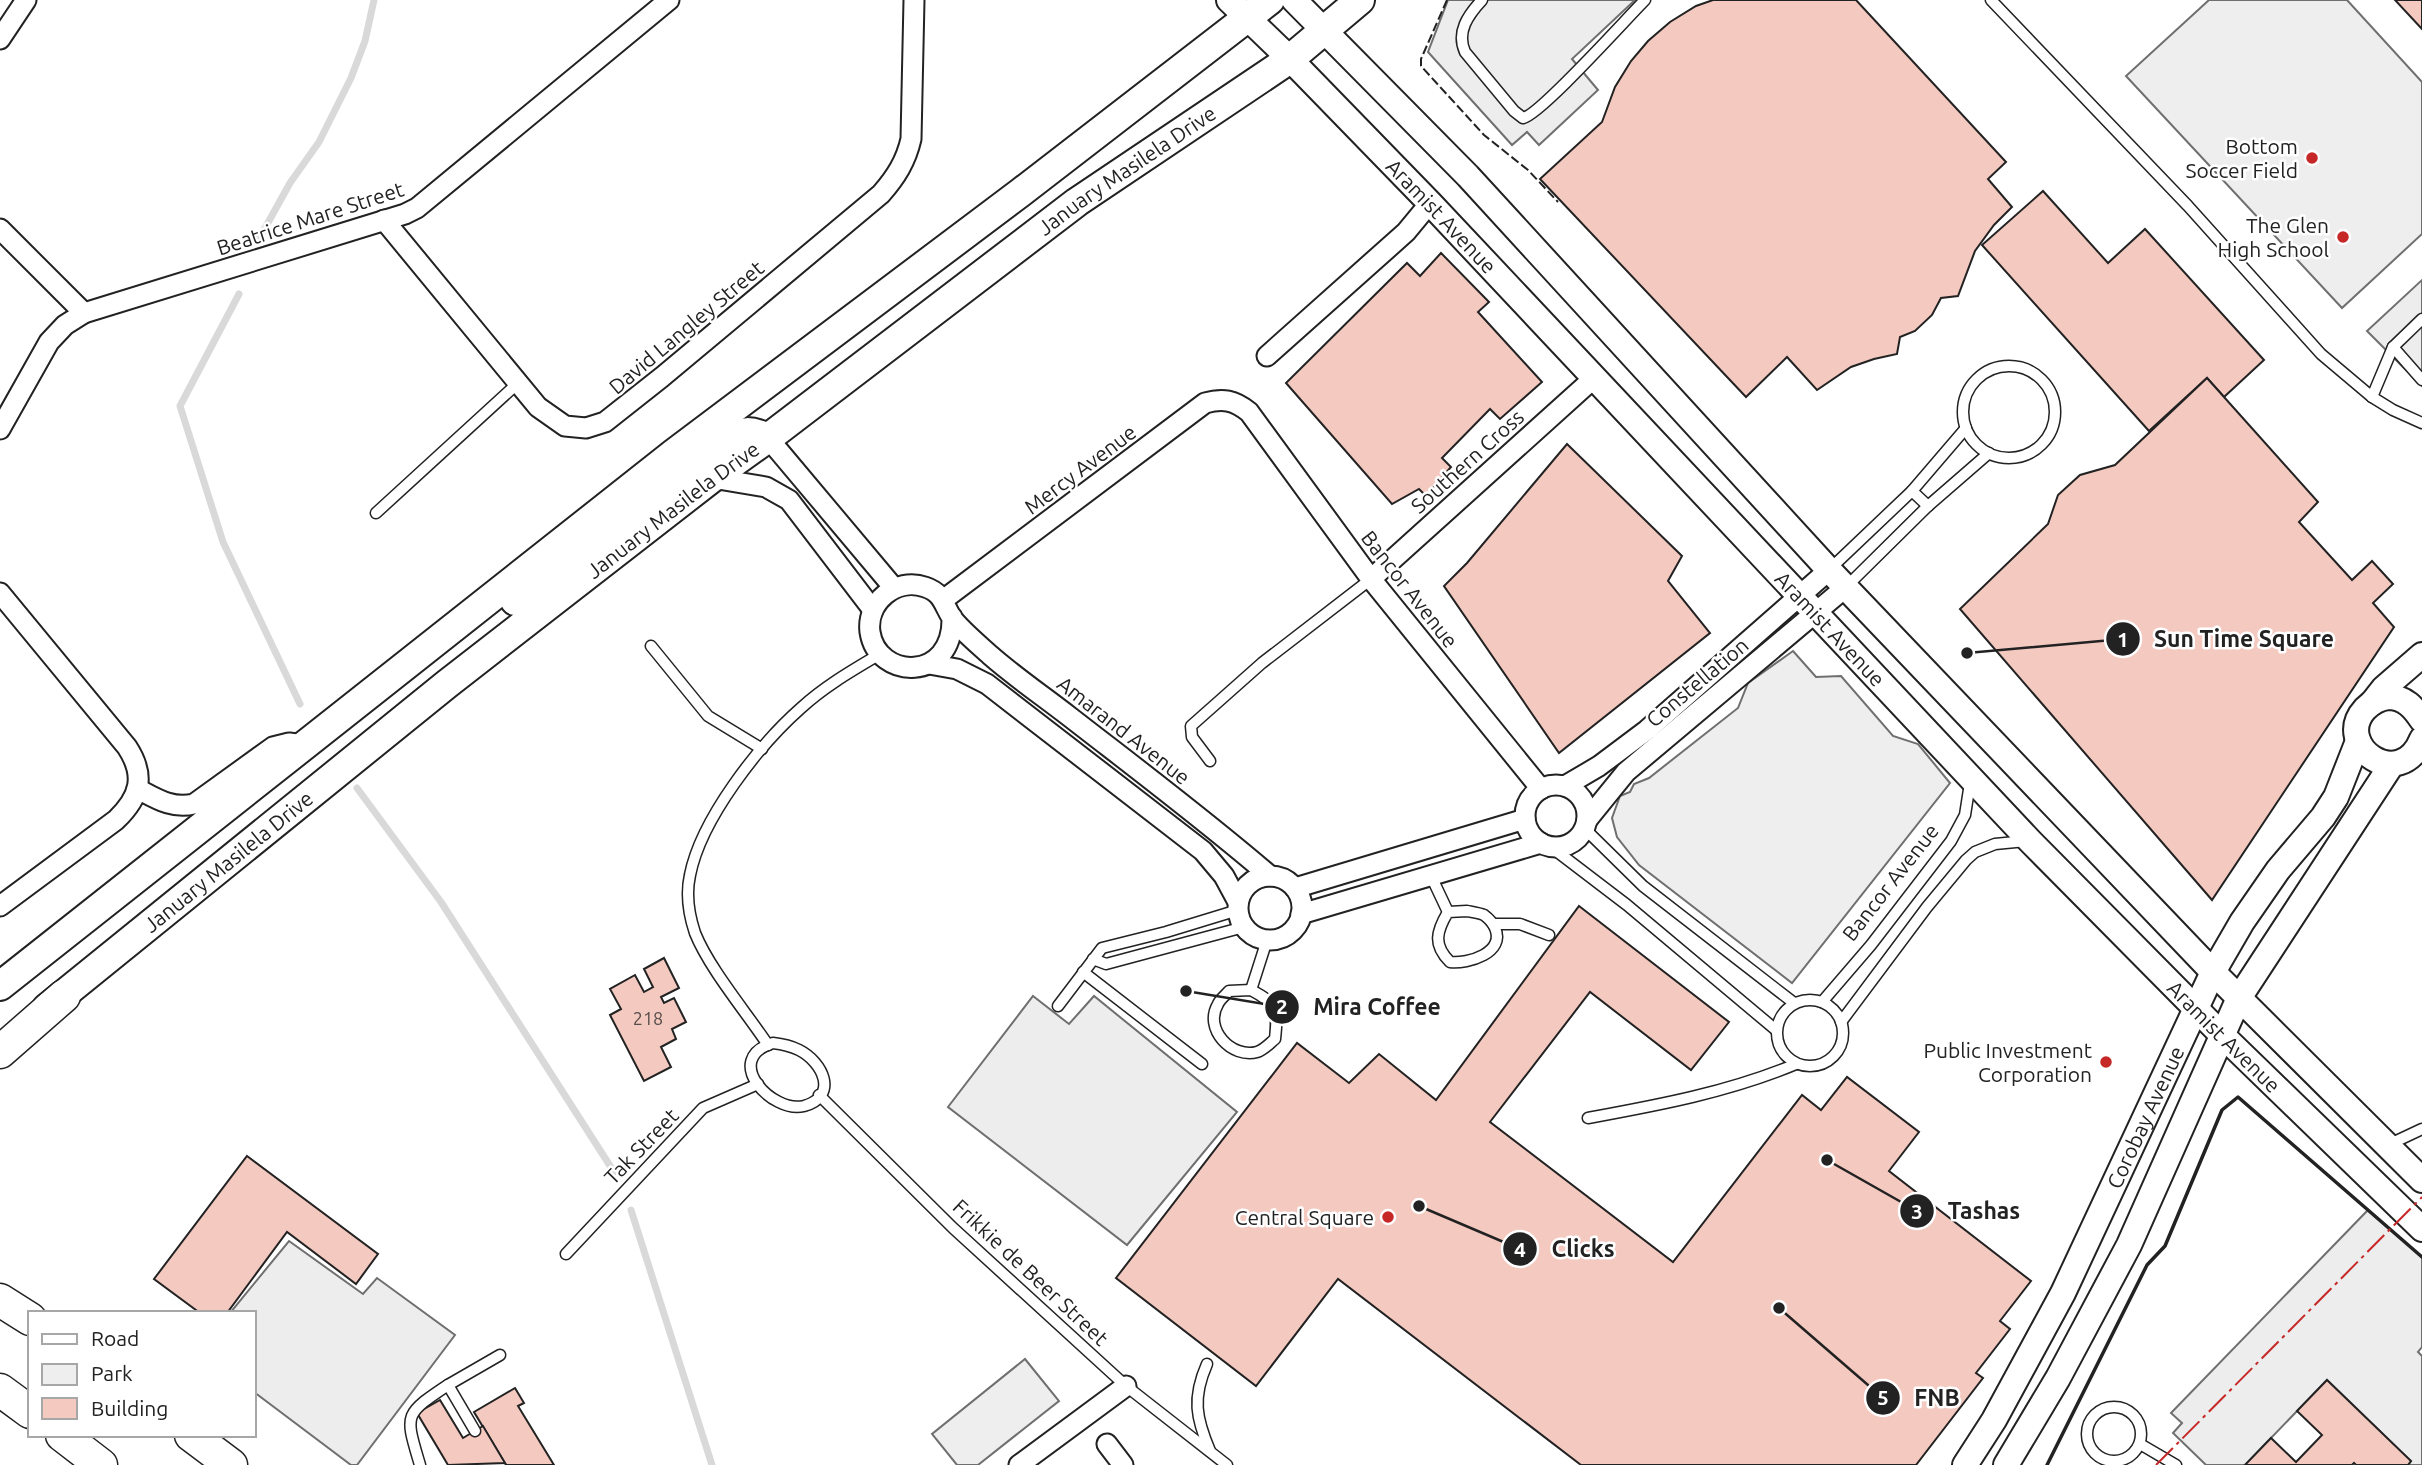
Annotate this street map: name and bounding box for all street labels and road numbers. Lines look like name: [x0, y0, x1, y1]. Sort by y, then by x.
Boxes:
street label: January Masilela Drive: [1033, 101, 1220, 240]
street label: Aramist Avenue: [1382, 154, 1502, 278]
street label: Beatrice Mare Street: [213, 176, 407, 260]
street label: David Langley Street: [604, 255, 768, 399]
street label: Southern Cross: [1406, 404, 1528, 518]
street label: Mercy Avenue: [1019, 419, 1141, 519]
street label: January Masilela Drive: [582, 436, 764, 583]
street label: Bancor Avenue: [1357, 526, 1463, 652]
street label: Aramist Avenue: [1771, 566, 1890, 691]
street label: Constellation: [1641, 632, 1753, 732]
street label: Amarand Avenue: [1053, 671, 1195, 789]
street label: January Masilela Drive: [139, 786, 317, 937]
street label: Bancor Avenue: [1837, 819, 1943, 945]
street label: Aramist Avenue: [2163, 976, 2286, 1097]
street label: Corobay Avenue: [2102, 1042, 2189, 1192]
street label: Tak Street: [599, 1103, 683, 1189]
street label: Frikkie de Beer Street: [949, 1194, 1113, 1350]

